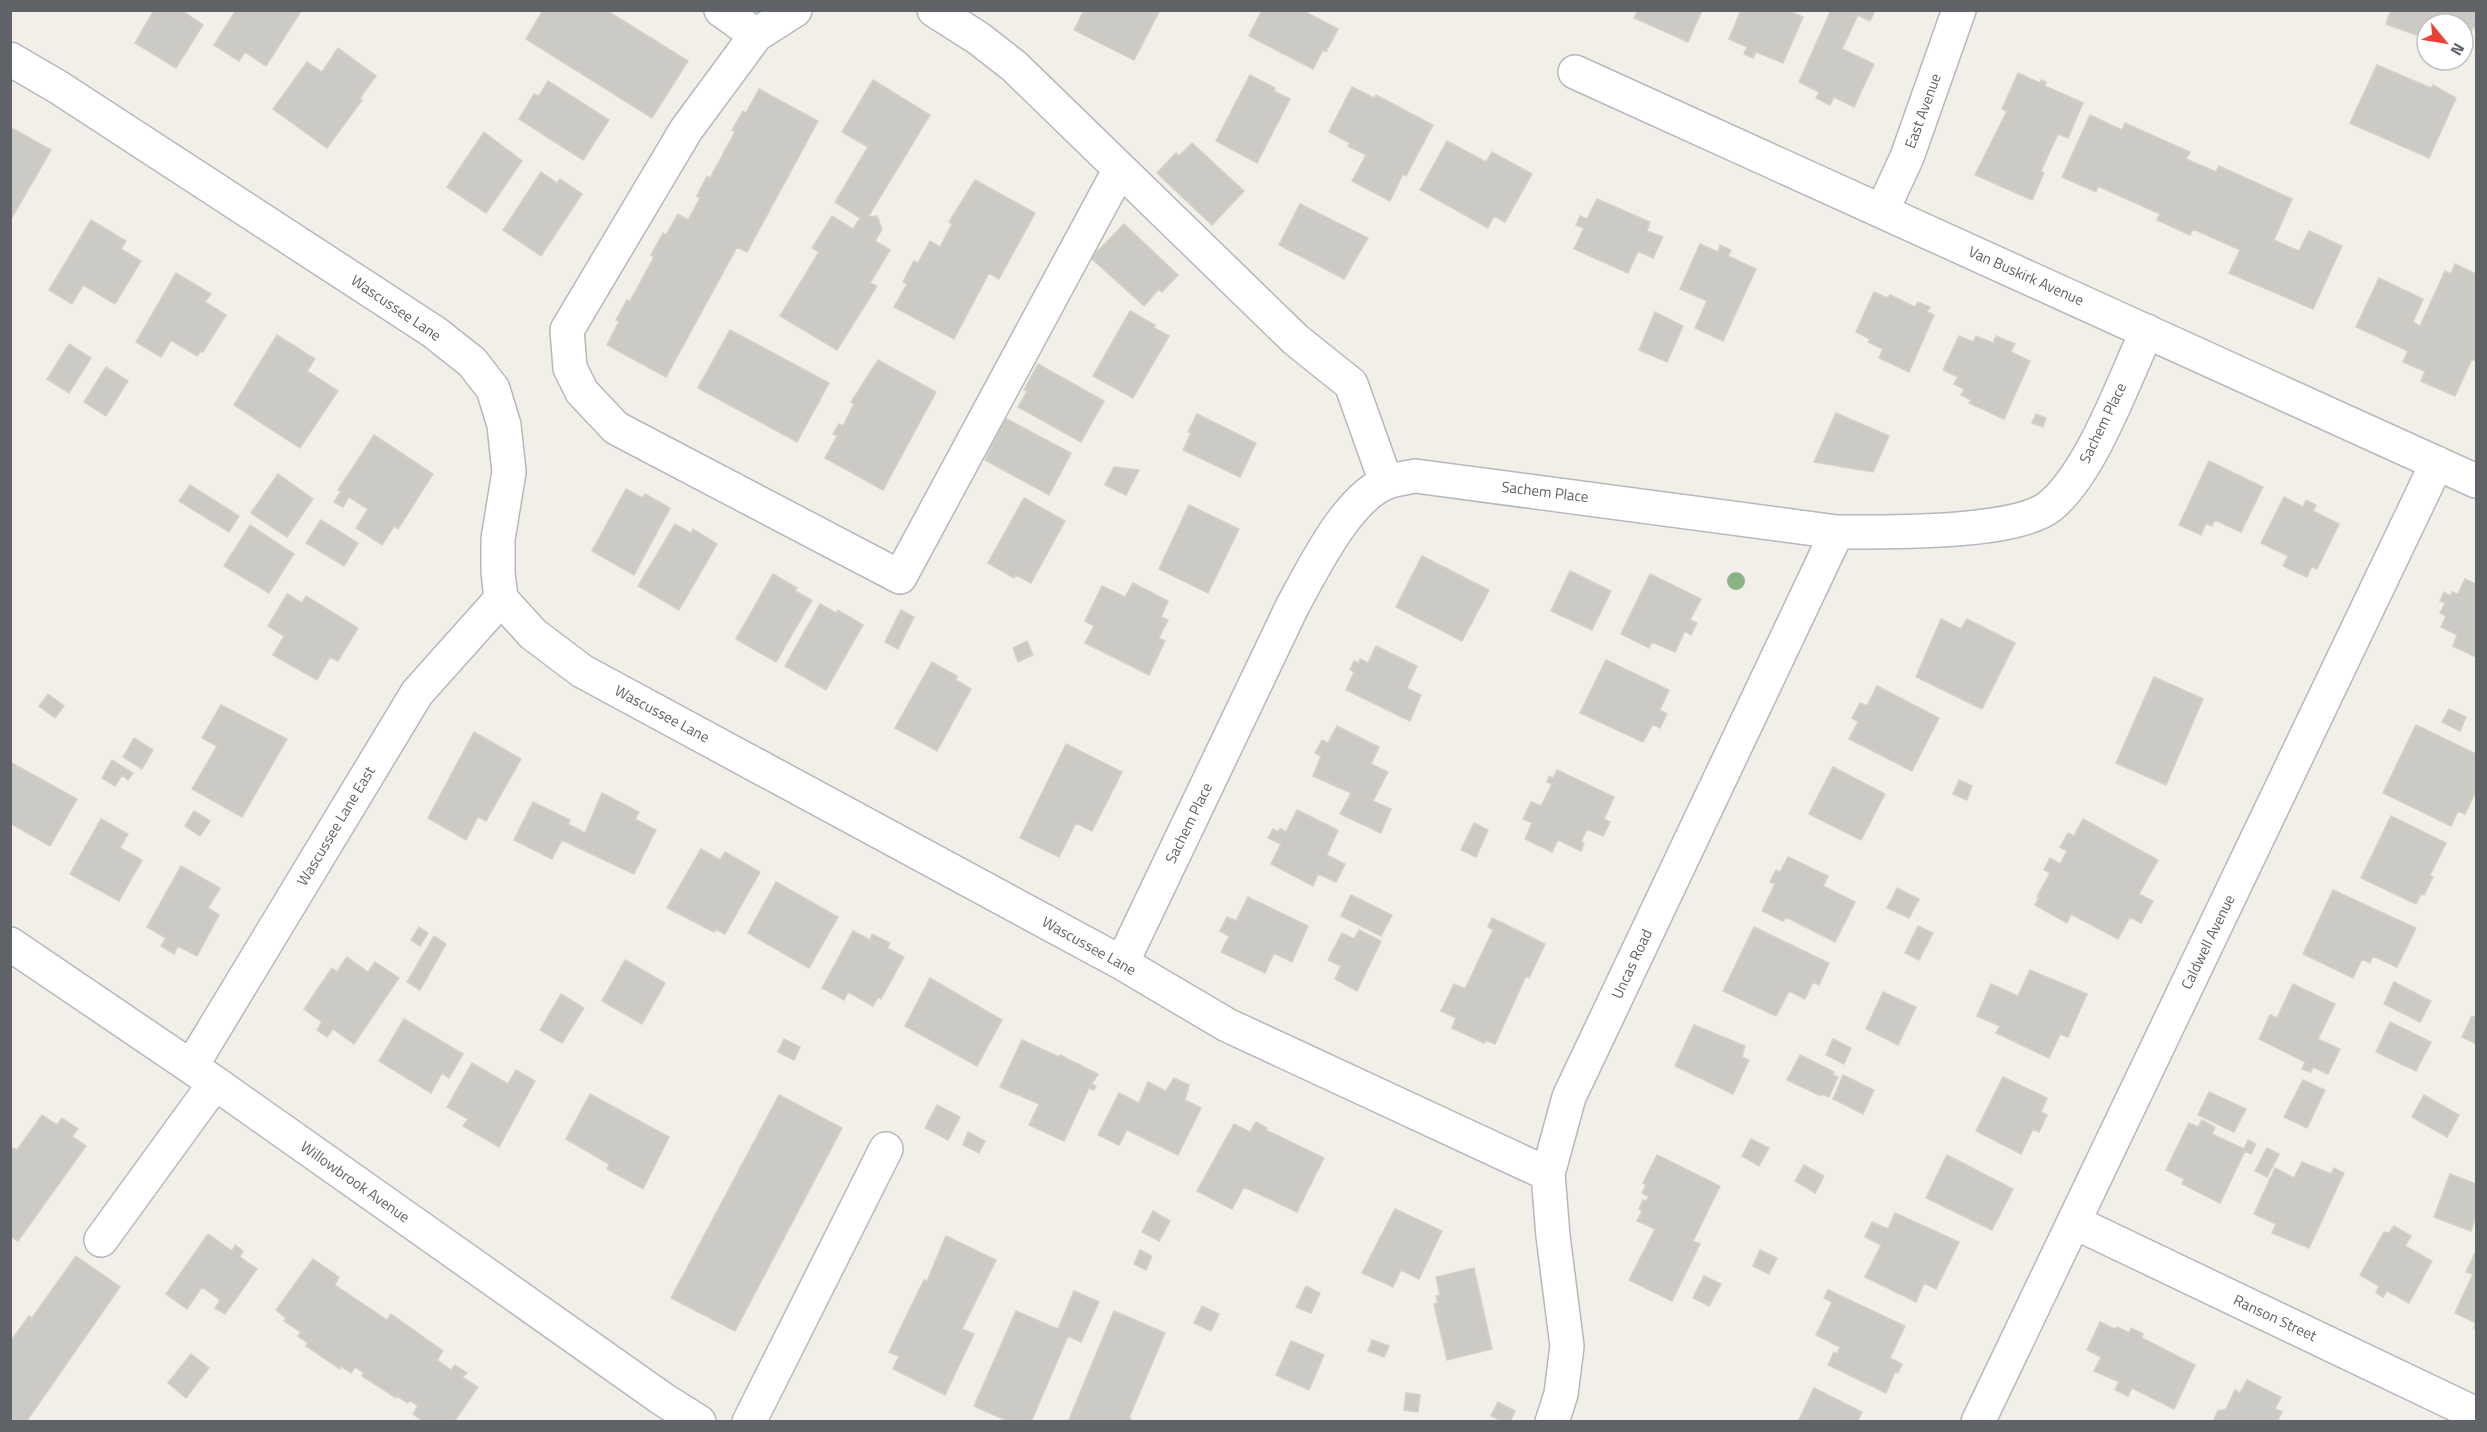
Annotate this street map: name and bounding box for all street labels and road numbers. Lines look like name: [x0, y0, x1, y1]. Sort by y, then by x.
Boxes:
street label: East Avenue: [1898, 70, 1947, 152]
street label: Van Buskirk Avenue: [1965, 240, 2088, 311]
street label: Wascussee Lane: [346, 269, 446, 346]
street label: Sachem Place: [2073, 378, 2132, 467]
street label: Sachem Place: [1500, 475, 1590, 508]
street label: Wascussee Lane: [611, 679, 714, 748]
street label: Wascussee Lane East: [291, 761, 381, 890]
street label: Sachem Place: [1159, 778, 1218, 867]
street label: Caldwell Avenue: [2175, 890, 2240, 993]
street label: Wascussee Lane: [1038, 910, 1141, 981]
street label: Uncas Road: [1605, 925, 1658, 1002]
street label: Willowbrook Avenue: [296, 1135, 415, 1228]
street label: Ranson Street: [2230, 1288, 2321, 1347]

